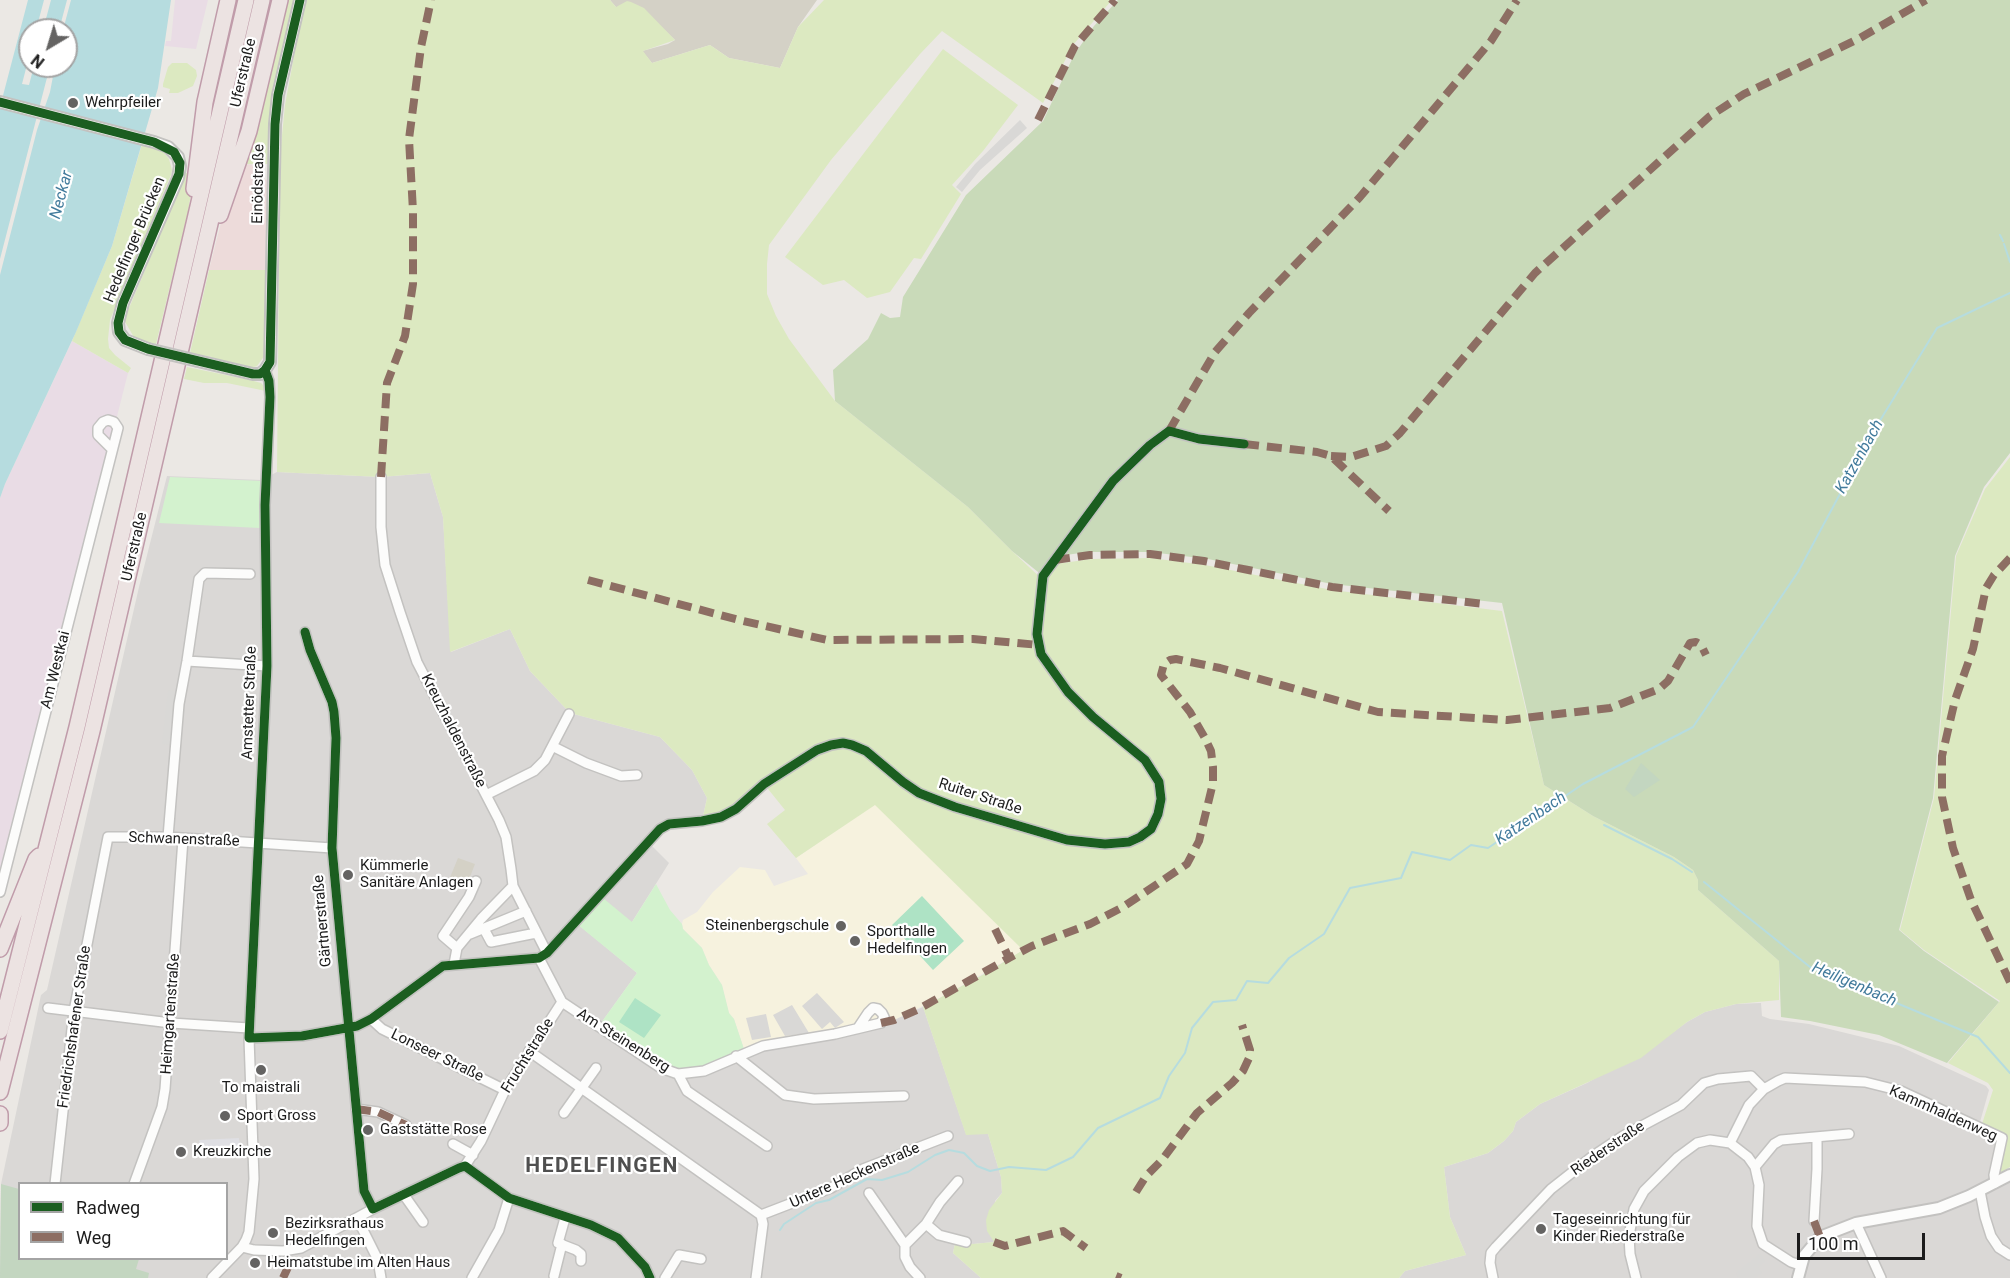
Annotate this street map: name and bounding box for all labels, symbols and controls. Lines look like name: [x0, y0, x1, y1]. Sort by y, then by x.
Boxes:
north arrow: [18, 18, 78, 78]
street label: Uferstraße: [227, 37, 261, 109]
text: N: [28, 50, 48, 72]
place label: Wehrpfeiler: [85, 94, 161, 112]
marker: Wehrpfeiler: [66, 96, 80, 110]
street label: Einödstraße: [249, 144, 269, 224]
water label: Neckar: [46, 169, 78, 221]
street label: Hedelfinger Brücken: [100, 174, 170, 306]
water label: Katzenbach: [1832, 417, 1888, 497]
street label: Uferstraße: [118, 511, 152, 583]
street label: Am Westkai: [38, 629, 74, 711]
street label: Amstetter Straße: [239, 646, 261, 760]
street label: Kreuzhaldenstraße: [417, 671, 489, 791]
street label: Ruiter Straße: [936, 775, 1024, 819]
water label: Katzenbach: [1492, 788, 1570, 850]
street label: Schwanenstraße: [128, 829, 240, 851]
place label: Kümmerle Sanitäre Anlagen: [360, 857, 473, 892]
marker: Kümmerle Sanitäre Anlagen: [341, 868, 355, 882]
street label: Gärtnerstraße: [310, 874, 336, 968]
place label: Steinenbergschule: [706, 917, 829, 935]
marker: Steinenbergschule: [834, 919, 848, 933]
place label: Sporthalle Hedelfingen: [867, 923, 947, 958]
marker: Sporthalle Hedelfingen: [848, 934, 862, 948]
street label: Friedrichshafener Straße: [55, 945, 95, 1109]
street label: Heimgartenstraße: [158, 953, 184, 1075]
water label: Heiligenbach: [1809, 959, 1899, 1011]
street label: Am Steinenberg: [573, 1005, 673, 1077]
street label: Fruchtstraße: [498, 1015, 558, 1097]
street label: Lonseer Straße: [388, 1026, 486, 1086]
marker: To maistrali: [254, 1063, 268, 1077]
place label: To maistrali: [222, 1079, 300, 1097]
street label: Kammhaldenweg: [1886, 1082, 2000, 1146]
place label: Sport Gross: [237, 1107, 316, 1125]
marker: Sport Gross: [218, 1109, 232, 1123]
street label: Riederstraße: [1568, 1118, 1648, 1180]
place label: Gaststätte Rose: [380, 1121, 487, 1139]
marker: Gaststätte Rose: [361, 1123, 375, 1137]
street label: Untere Heckenstraße: [787, 1139, 923, 1213]
place label: Kreuzkirche: [193, 1143, 271, 1161]
marker: Kreuzkirche: [174, 1145, 188, 1159]
district label: HEDELFINGEN: [525, 1154, 679, 1180]
legend: [18, 1182, 228, 1260]
text: Radweg: [76, 1197, 140, 1218]
place label: Tageseinrichtung für Kinder Riederstraße: [1553, 1211, 1690, 1246]
place label: Bezirksrathaus Hedelfingen: [285, 1215, 384, 1250]
scale bar: [1800, 1221, 1928, 1259]
marker: Tageseinrichtung für Kinder Riederstraße: [1534, 1222, 1548, 1236]
marker: Bezirksrathaus Hedelfingen: [266, 1226, 280, 1240]
text: Weg: [76, 1227, 111, 1248]
text: 100 m: [1808, 1233, 1859, 1254]
place label: Heimatstube im Alten Haus: [267, 1254, 450, 1272]
marker: Heimatstube im Alten Haus: [248, 1256, 262, 1270]

